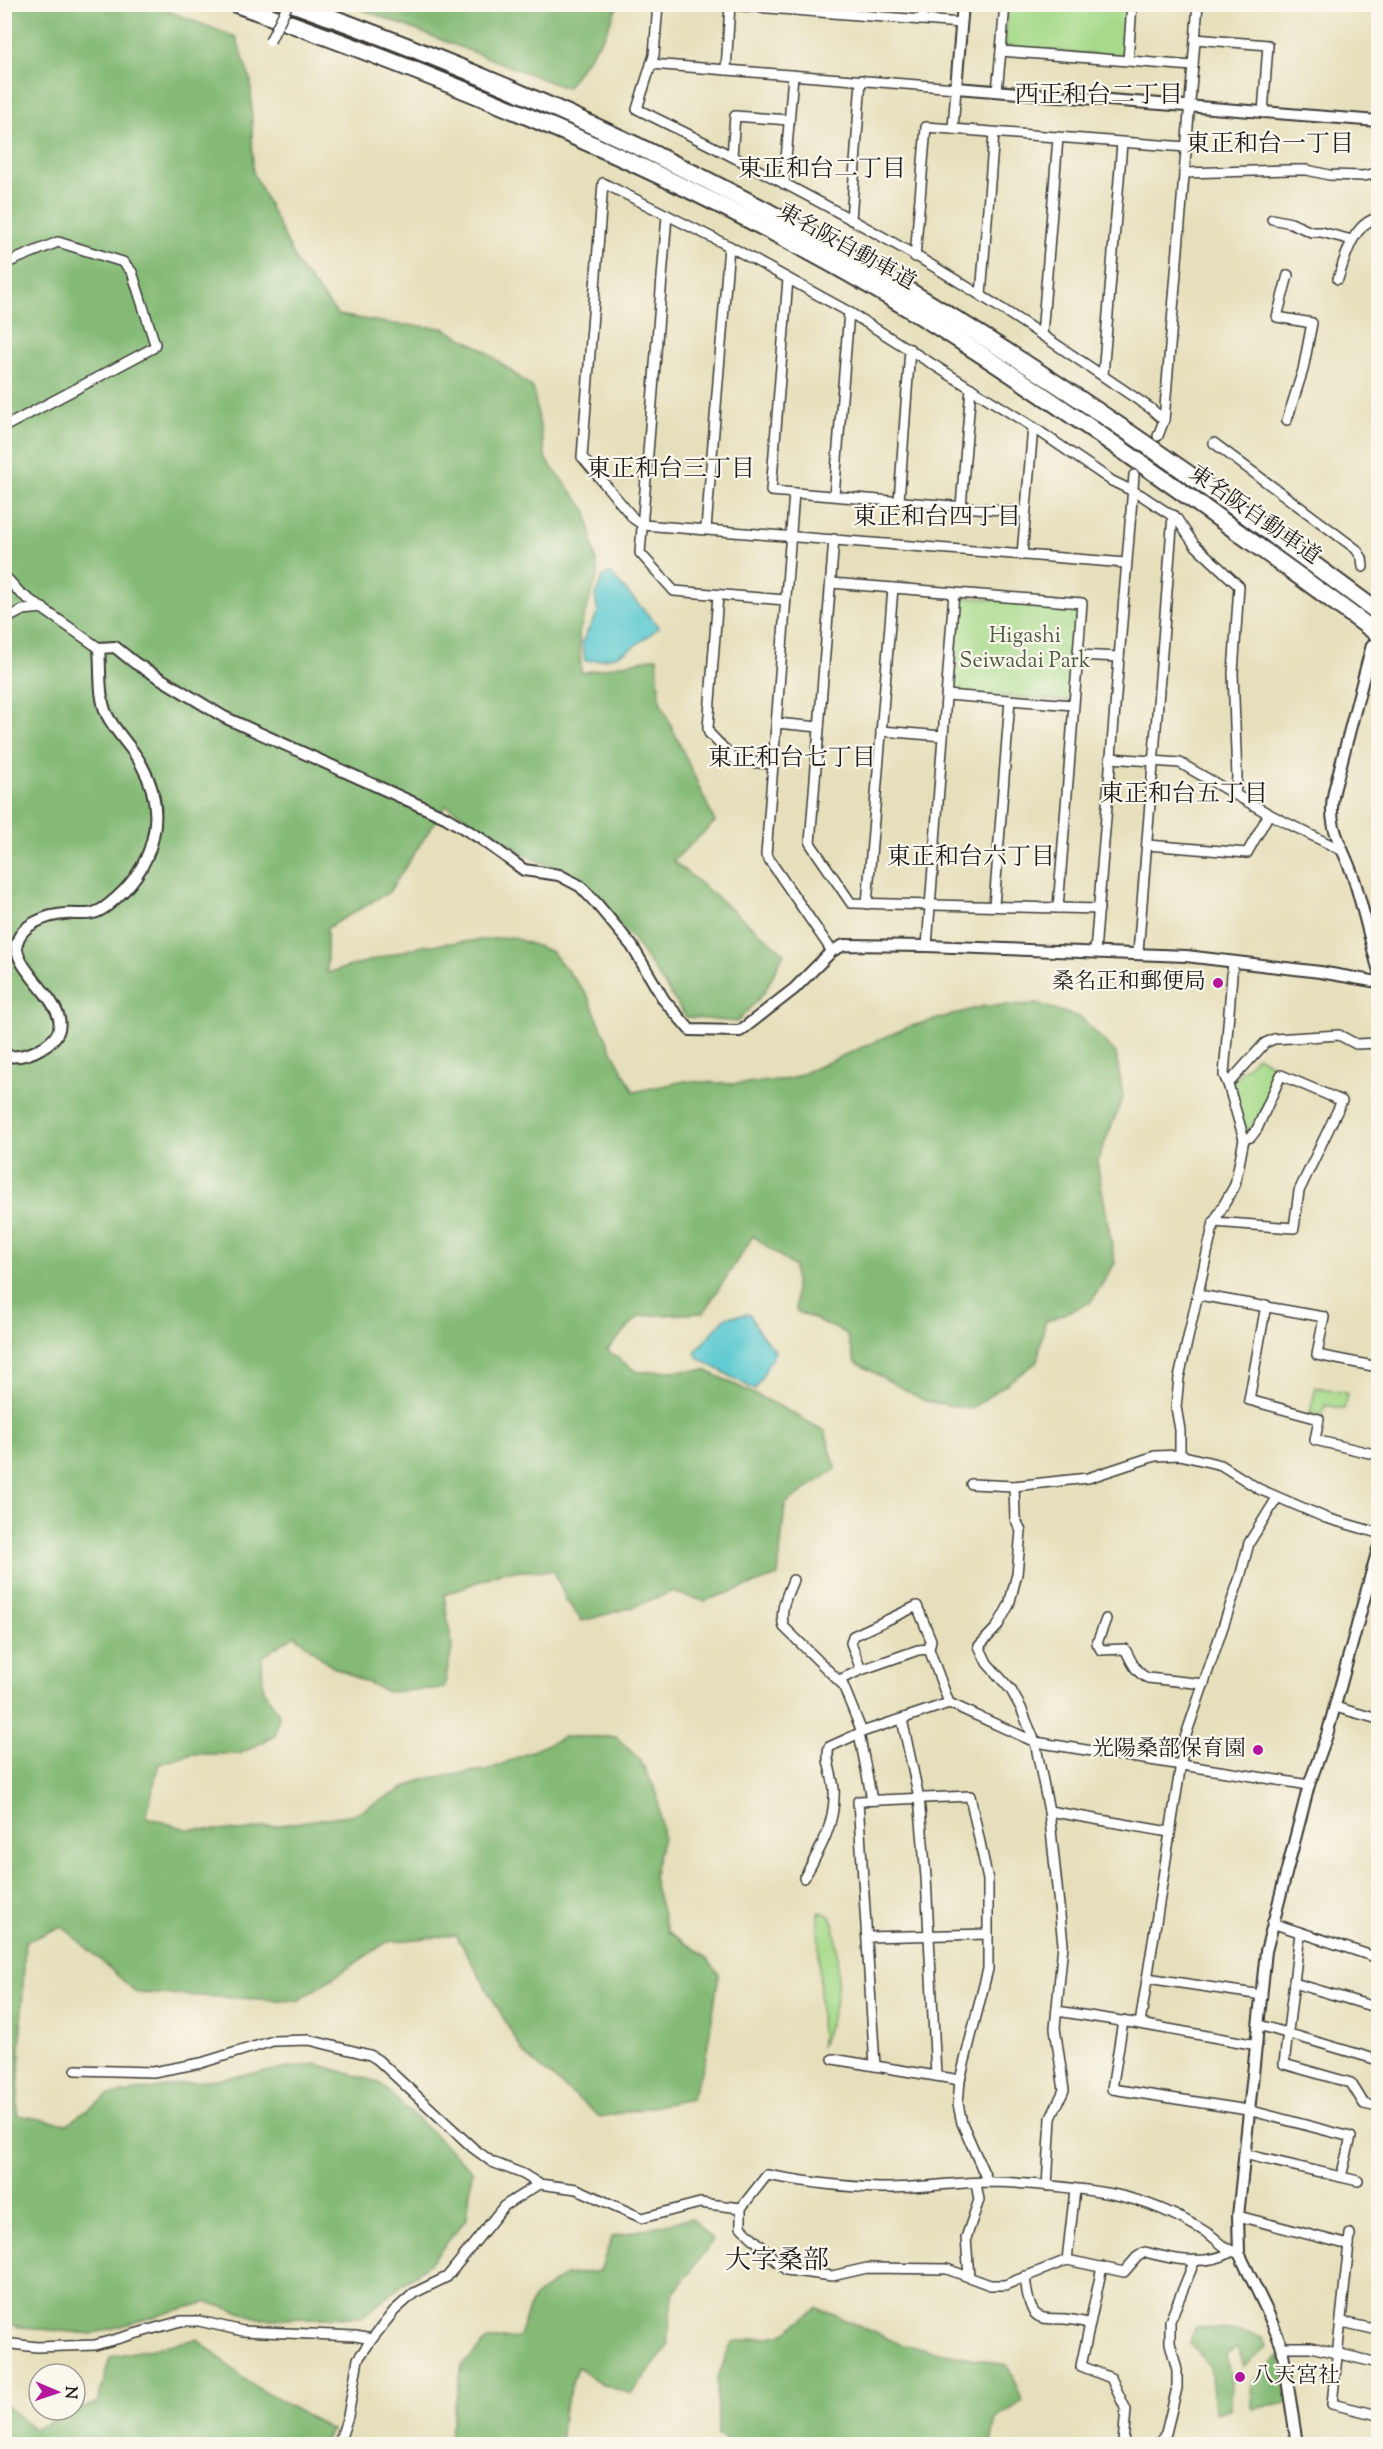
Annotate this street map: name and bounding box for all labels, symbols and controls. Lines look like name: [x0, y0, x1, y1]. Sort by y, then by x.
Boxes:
district label: 西正和台二丁目: [1015, 79, 1183, 113]
district label: 東正和台一丁目: [1186, 128, 1354, 162]
district label: 東正和台二丁目: [738, 153, 906, 187]
street label: 東名阪自動車道: [771, 197, 921, 299]
district label: 東正和台三丁目: [587, 453, 755, 487]
street label: 東名阪自動車道: [1182, 459, 1326, 573]
district label: 東正和台四丁目: [853, 501, 1021, 535]
park label: Higashi Seiwadai Park: [959, 621, 1091, 678]
district label: 東正和台七丁目: [708, 742, 876, 776]
district label: 東正和台五丁目: [1100, 778, 1268, 812]
district label: 東正和台六丁目: [887, 841, 1055, 875]
place label: 桑名正和郵便局: [1052, 967, 1206, 999]
marker: 桑名正和郵便局: [1211, 976, 1225, 990]
place label: 光陽桑部保育園: [1092, 1734, 1246, 1766]
marker: 光陽桑部保育園: [1251, 1743, 1265, 1757]
district label: 大字桑部: [725, 2243, 829, 2280]
place label: 八天宮社: [1252, 2361, 1340, 2393]
north arrow: [27, 2362, 87, 2422]
marker: 八天宮社: [1233, 2370, 1247, 2384]
text: N: [58, 2386, 81, 2399]

